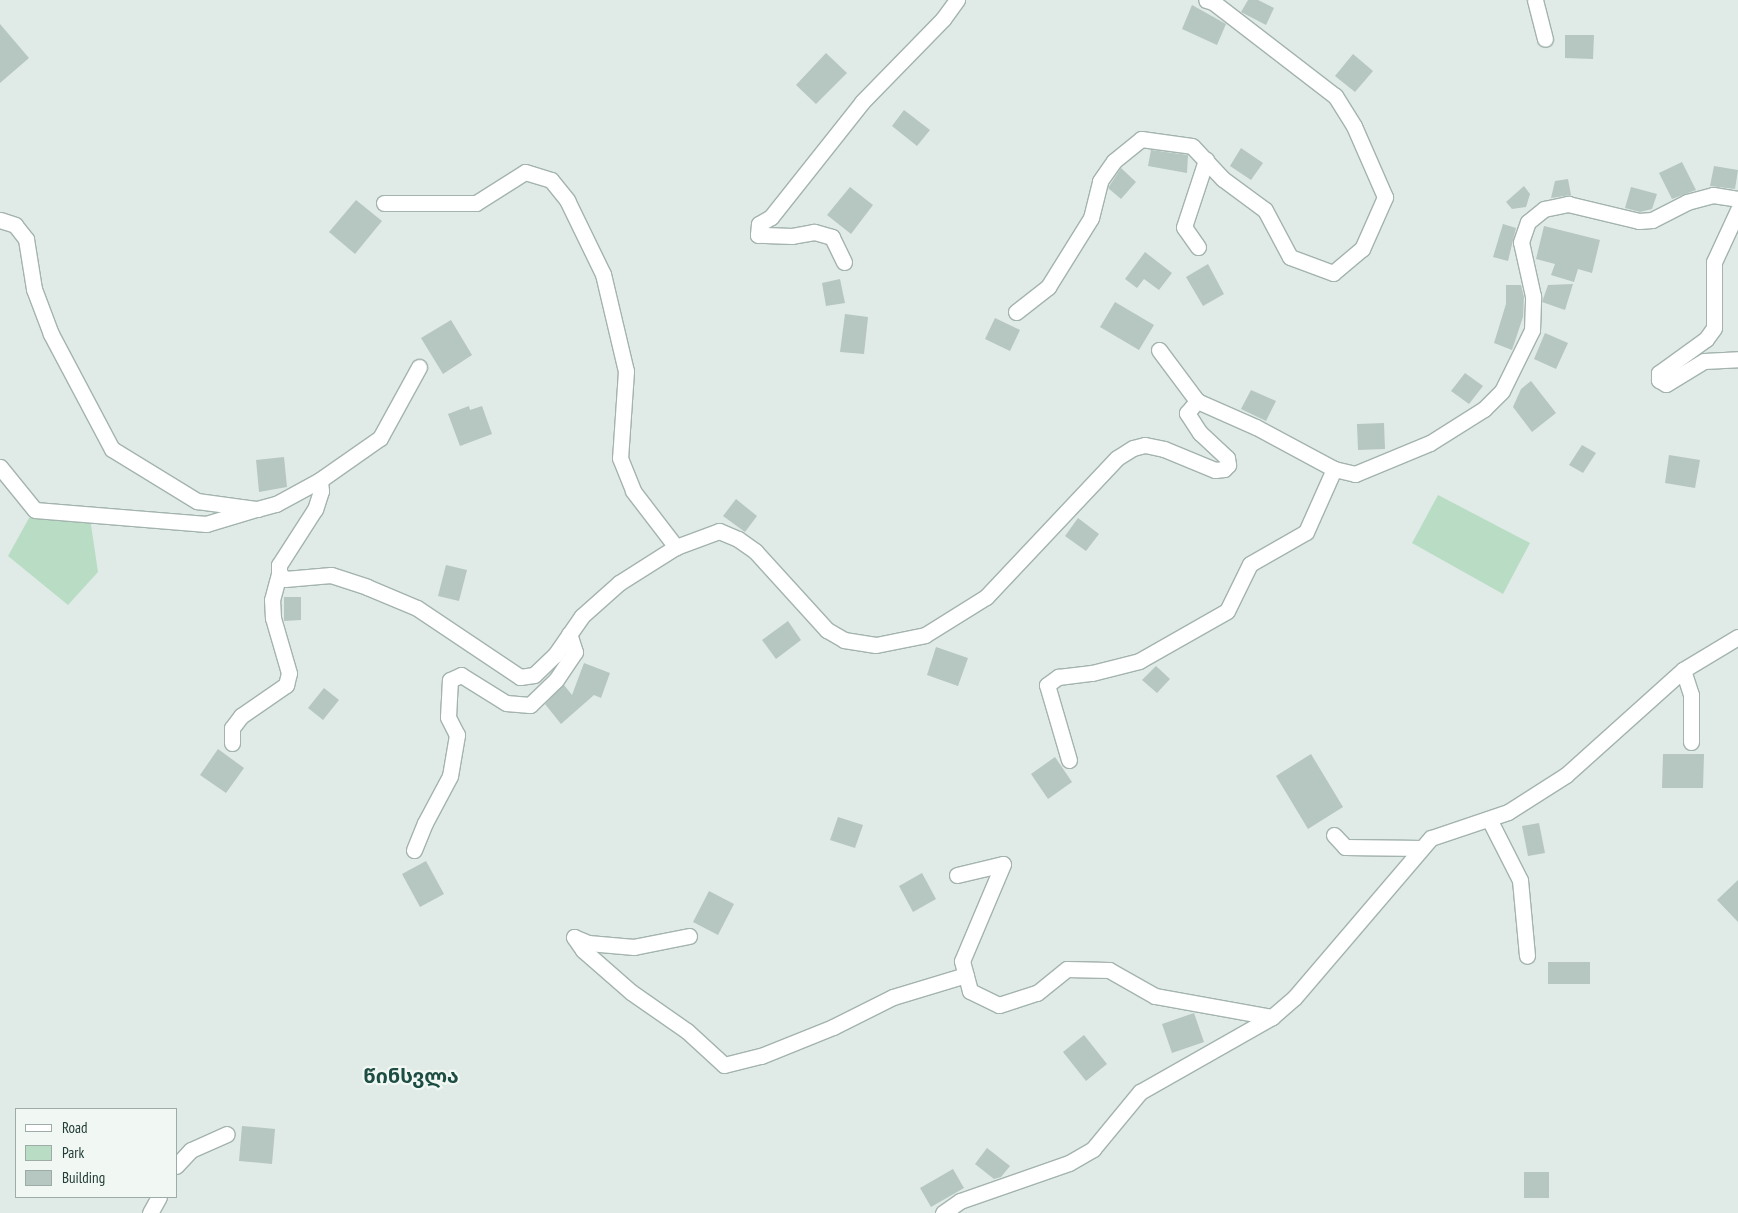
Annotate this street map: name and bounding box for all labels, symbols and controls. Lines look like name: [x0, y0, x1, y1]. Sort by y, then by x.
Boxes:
district label: წინსვლა: [363, 1064, 459, 1088]
legend: [15, 1108, 178, 1198]
text: Road: [62, 1118, 88, 1137]
text: Park: [62, 1143, 84, 1162]
text: Building: [62, 1168, 105, 1187]

